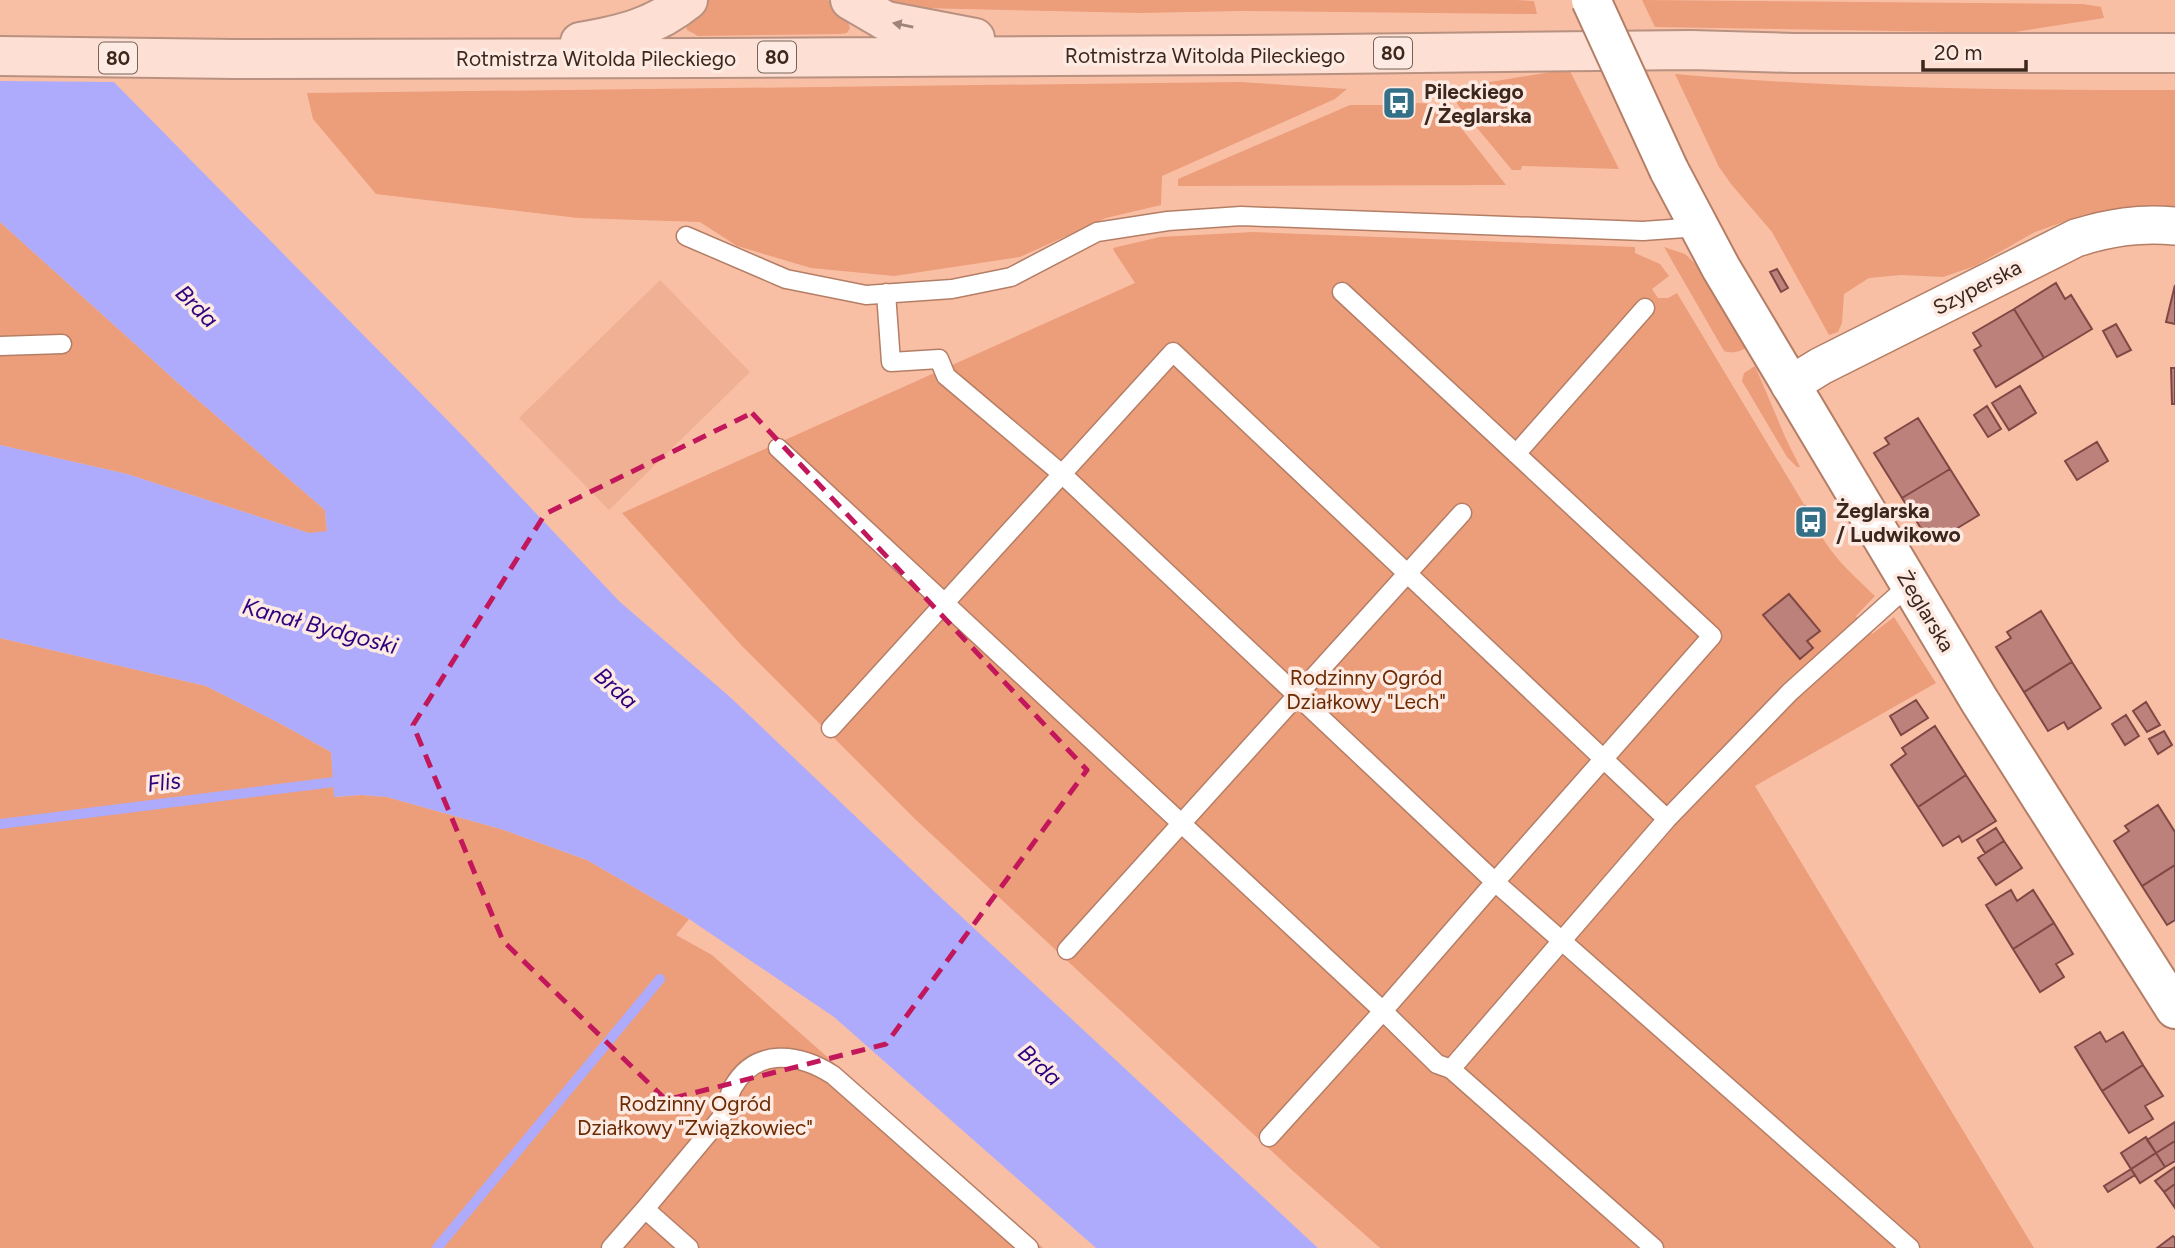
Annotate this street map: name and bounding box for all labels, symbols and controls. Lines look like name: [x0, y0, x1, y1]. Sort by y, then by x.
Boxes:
one-way arrow: [892, 19, 914, 30]
scale bar: [1923, 28, 2026, 72]
road number: 80: [1374, 38, 1412, 68]
text: 20 m: [1934, 40, 1982, 65]
road number: 80: [758, 41, 796, 72]
road number: 80: [99, 43, 137, 74]
street label: Rotmistrza Witolda Pileckiego: [1065, 43, 1345, 68]
street label: Rotmistrza Witolda Pileckiego: [456, 46, 736, 71]
place label: Pileckiego / Żeglarska: [1424, 79, 1532, 128]
bus stop icon: Pileckiego / Żeglarska: [1380, 84, 1418, 122]
street label: Szyperska: [1929, 254, 2025, 320]
water label: Brda: [170, 279, 224, 333]
place label: Żeglarska / Ludwikowo: [1836, 498, 1961, 547]
bus stop icon: Żeglarska / Ludwikowo: [1792, 503, 1830, 541]
street label: Żeglarska: [1892, 566, 1960, 656]
water label: Kanał Bydgoski: [239, 592, 401, 660]
water label: Brda: [588, 661, 644, 715]
park label: Rodzinny Ogród Działkowy "Lech": [1286, 665, 1446, 714]
water label: Flis: [146, 766, 183, 798]
water label: Brda: [1012, 1038, 1068, 1092]
park label: Rodzinny Ogród Działkowy "Związkowiec": [577, 1091, 813, 1140]

